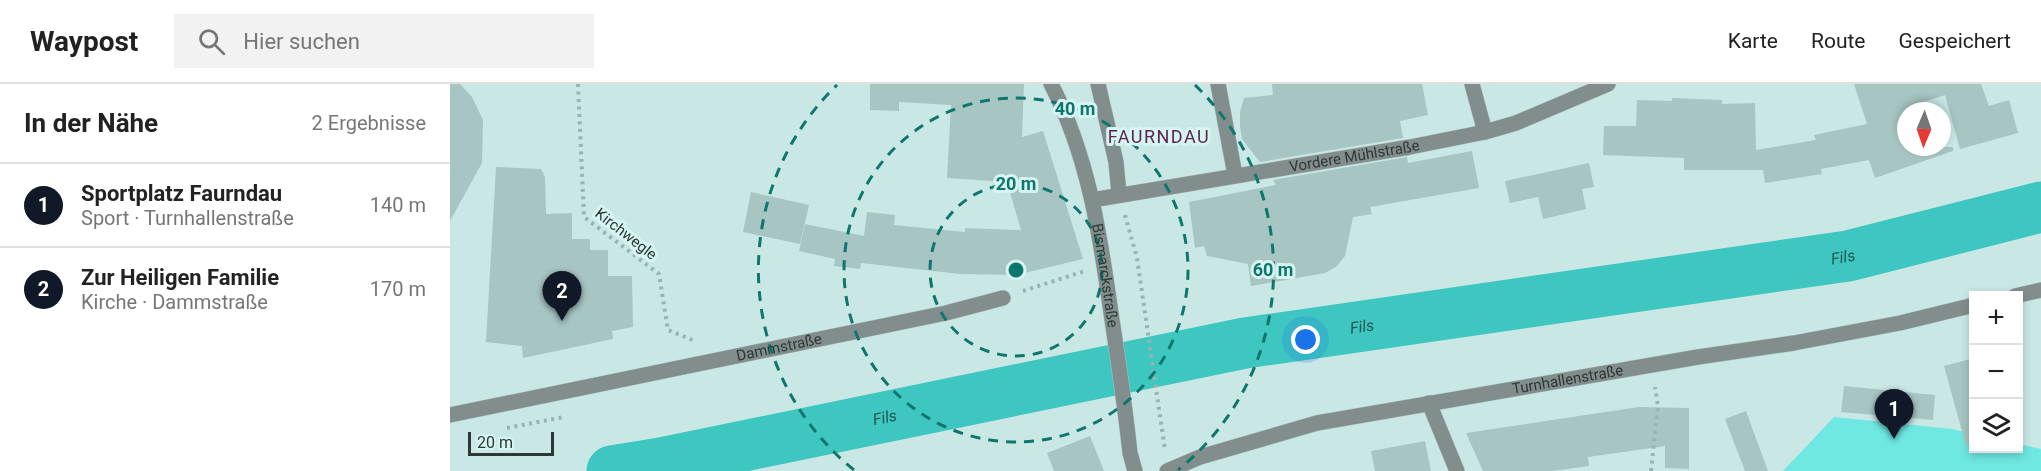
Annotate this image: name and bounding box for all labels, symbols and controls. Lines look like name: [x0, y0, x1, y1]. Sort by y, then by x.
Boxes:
search box: [174, 14, 594, 68]
text: Waypost: [30, 25, 138, 58]
icon: search: [195, 25, 228, 58]
text: Hier suchen: [243, 29, 360, 54]
text: Karte: [1728, 29, 1778, 53]
text: Route: [1811, 29, 1865, 53]
text: Gespeichert: [1898, 29, 2011, 53]
text: 40 m: [1055, 98, 1095, 119]
north arrow: [1897, 102, 1951, 156]
text: In der Nähe: [24, 108, 158, 138]
text: 2 Ergebnisse: [312, 111, 426, 135]
district label: FAURNDAU: [1108, 126, 1210, 147]
street label: Vordere Mühlstraße: [1288, 136, 1421, 176]
text: 20 m: [996, 173, 1036, 194]
text: Sportplatz Faurndau: [81, 181, 282, 206]
text: 1: [38, 193, 49, 217]
text: 140 m: [370, 193, 426, 217]
street label: Kirchwegle: [592, 204, 660, 264]
text: Sport · Turnhallenstraße: [81, 206, 294, 230]
street label: Bismarckstraße: [1088, 222, 1122, 329]
water label: Fils: [1830, 246, 1857, 268]
text: 60 m: [1253, 259, 1293, 280]
centre of rings: [1006, 260, 1026, 280]
text: Zur Heiligen Familie: [81, 265, 279, 290]
pin: 2: [542, 272, 582, 321]
text: 2: [38, 277, 49, 301]
text: 170 m: [370, 277, 426, 301]
text: Kirche · Dammstraße: [81, 290, 268, 314]
map controls: [1969, 291, 2023, 453]
button: +: [1969, 291, 2023, 345]
water label: Fils: [1349, 315, 1375, 338]
your location: [1291, 325, 1320, 354]
street label: Dammstraße: [735, 330, 823, 365]
button: −: [1969, 345, 2023, 399]
street label: Turnhallenstraße: [1511, 361, 1625, 398]
pin: 1: [1874, 390, 1914, 439]
button: layers: [1969, 399, 2023, 453]
water label: Fils: [871, 406, 899, 429]
scale bar: [468, 429, 554, 456]
text: 20 m: [477, 433, 513, 452]

